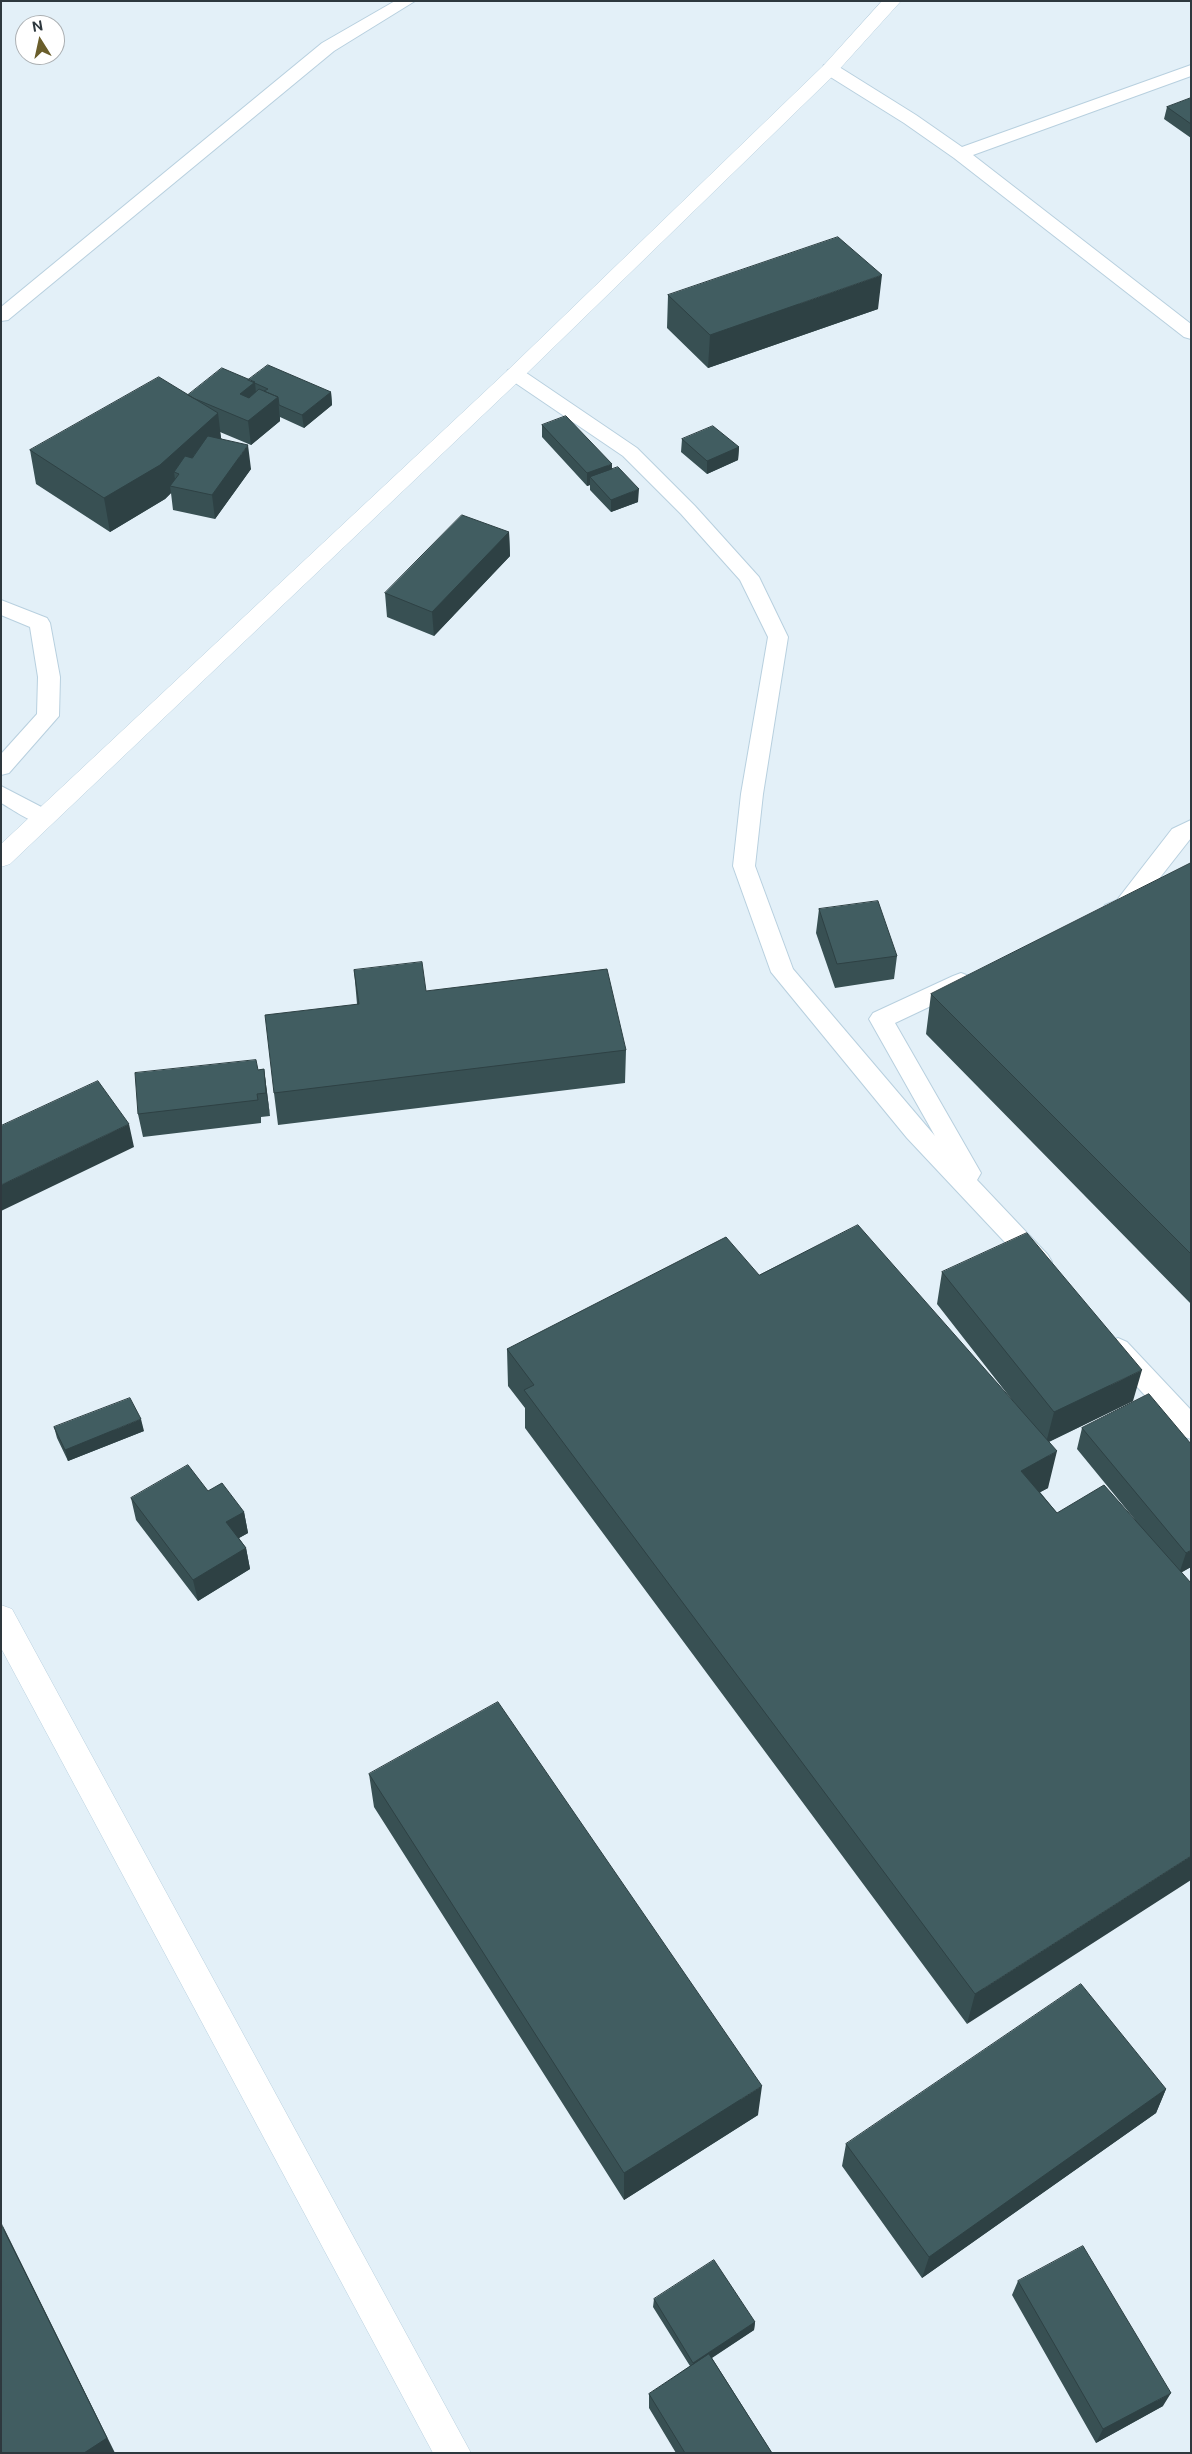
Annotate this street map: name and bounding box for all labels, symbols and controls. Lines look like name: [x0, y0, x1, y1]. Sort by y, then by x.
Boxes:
north arrow: [15, 15, 65, 65]
text: N: [31, 17, 44, 35]

